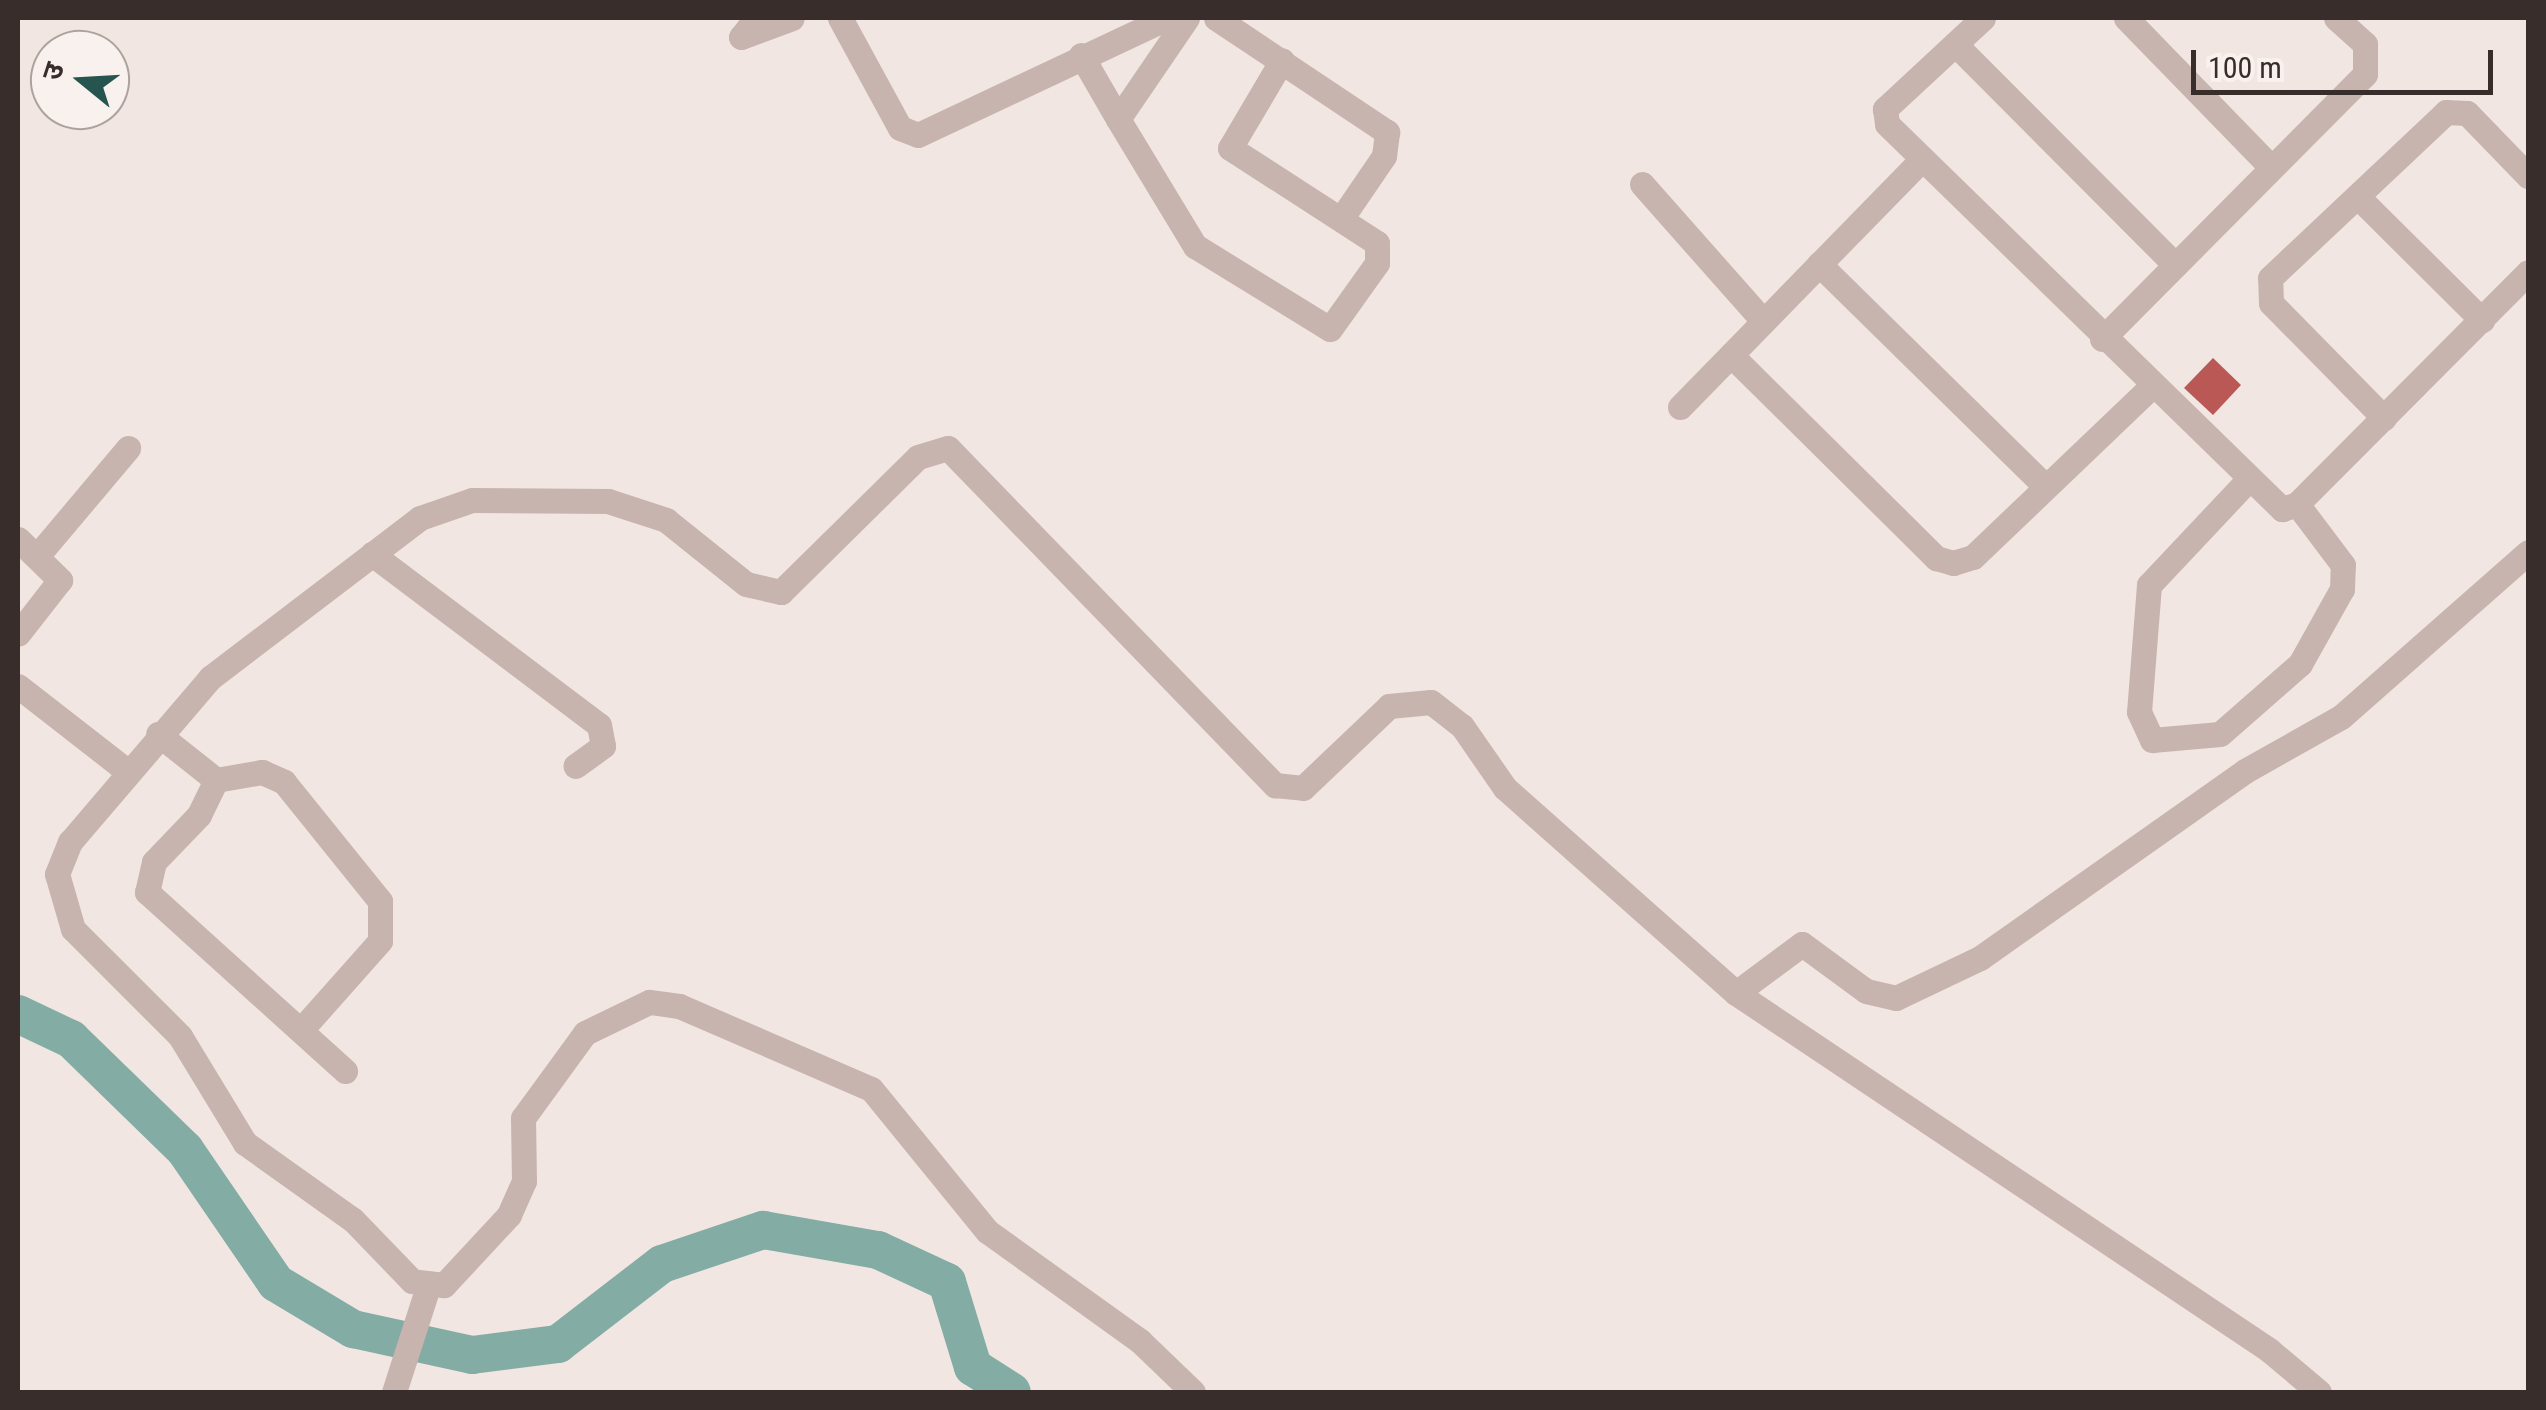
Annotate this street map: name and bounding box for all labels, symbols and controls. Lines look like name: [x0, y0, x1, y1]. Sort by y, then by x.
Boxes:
north arrow: [30, 30, 130, 130]
scale bar: [2196, 30, 2498, 92]
text: 100 m: [2208, 50, 2282, 85]
text: उ: [35, 58, 71, 84]

